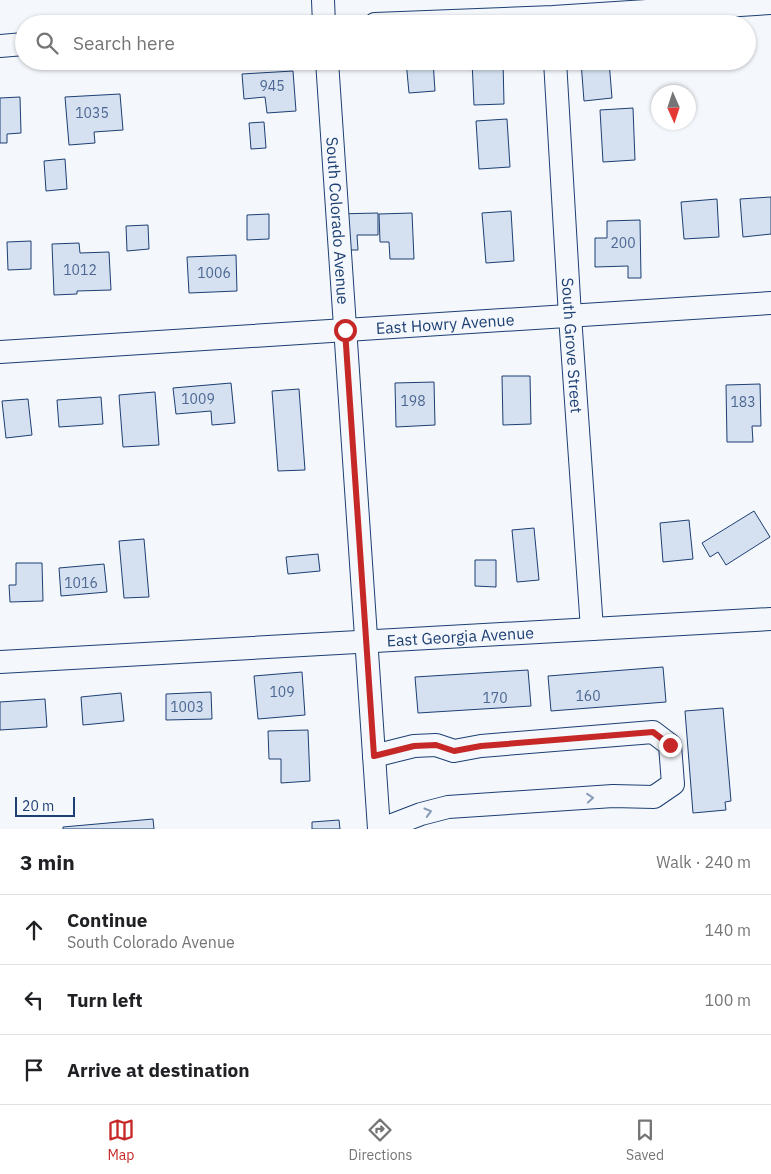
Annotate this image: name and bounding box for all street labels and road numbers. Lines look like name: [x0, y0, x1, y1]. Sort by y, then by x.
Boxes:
street label: South Colorado Avenue: [322, 136, 353, 305]
street label: South Grove Street: [558, 277, 587, 414]
street label: East Howry Avenue: [375, 309, 515, 338]
street label: East Georgia Avenue: [386, 622, 535, 650]

